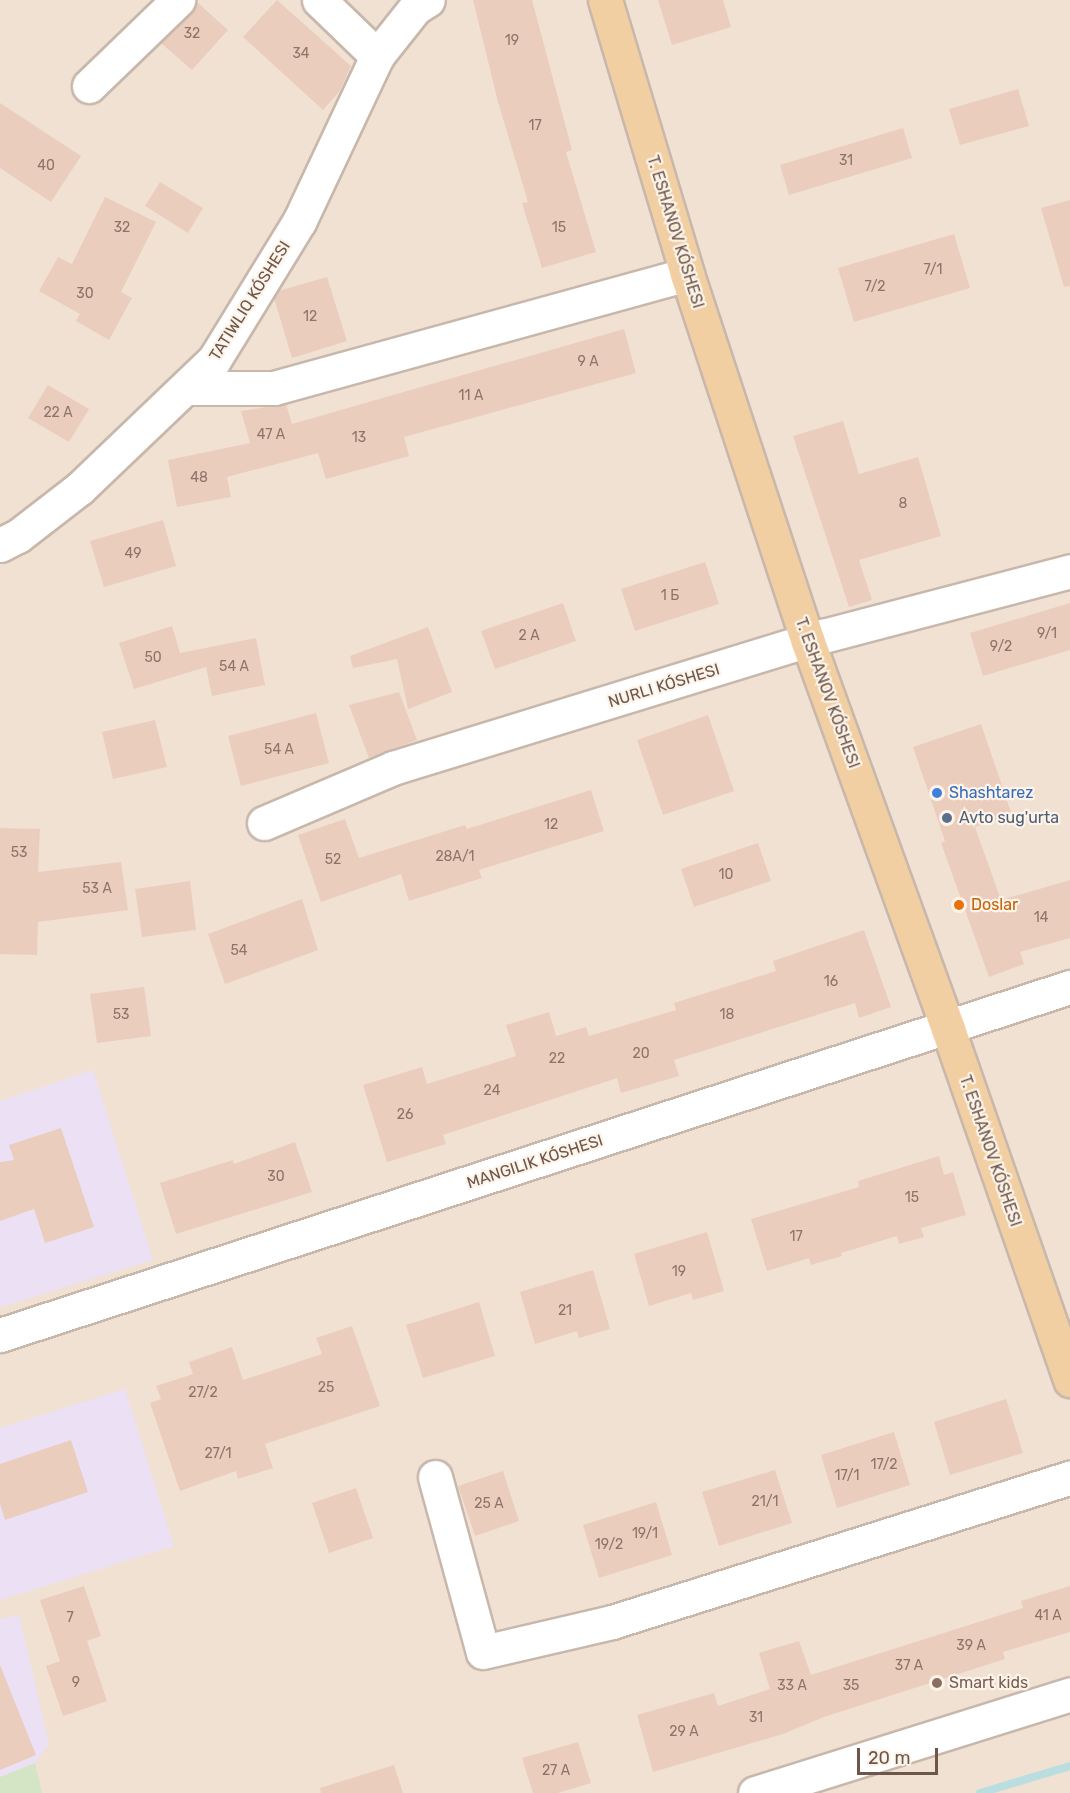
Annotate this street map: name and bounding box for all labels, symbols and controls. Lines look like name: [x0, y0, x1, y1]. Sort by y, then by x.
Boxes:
house number: 32: [184, 26, 200, 42]
house number: 19: [505, 33, 519, 49]
house number: 34: [292, 46, 310, 62]
house number: 17: [528, 118, 542, 134]
street label: T. ESHANOV KÓSHESI: [643, 153, 707, 311]
house number: 31: [839, 153, 853, 169]
house number: 40: [37, 158, 55, 174]
house number: 32: [114, 220, 130, 236]
house number: 15: [552, 220, 566, 236]
street label: TATIWLIQ KÓSHESI: [205, 238, 295, 364]
house number: 7/1: [924, 262, 942, 278]
house number: 7/2: [864, 279, 886, 295]
house number: 30: [76, 286, 94, 302]
house number: 12: [303, 309, 317, 325]
house number: 9 А: [577, 354, 599, 370]
house number: 11 А: [459, 388, 483, 404]
house number: 22 А: [43, 405, 73, 421]
house number: 47 А: [257, 427, 285, 443]
house number: 13: [352, 430, 366, 446]
house number: 48: [190, 470, 208, 486]
house number: 8: [899, 496, 907, 512]
house number: 49: [125, 546, 141, 562]
house number: 1 Б: [661, 588, 679, 604]
street label: T. ESHANOV KÓSHESI: [791, 615, 863, 771]
house number: 9/1: [1037, 626, 1057, 642]
house number: 2 А: [518, 628, 540, 644]
house number: 9/2: [990, 639, 1012, 655]
house number: 50: [144, 650, 162, 666]
house number: 54 А: [219, 659, 249, 675]
street label: NURLI KÓSHESI: [606, 660, 722, 712]
house number: 54 А: [264, 742, 294, 758]
place label: Shashtarez: [949, 783, 1033, 803]
marker: Shashtarez: [930, 786, 944, 800]
place label: Avto sug'urta: [959, 808, 1059, 828]
marker: Avto sug'urta: [940, 811, 954, 825]
house number: 12: [544, 817, 558, 833]
house number: 53: [11, 845, 27, 861]
house number: 28А/1: [435, 849, 475, 865]
house number: 52: [325, 852, 341, 868]
house number: 10: [719, 867, 733, 883]
house number: 53 А: [82, 881, 112, 897]
place label: Doslar: [971, 895, 1018, 915]
marker: Doslar: [952, 898, 966, 912]
house number: 14: [1034, 910, 1048, 926]
house number: 54: [230, 943, 248, 959]
house number: 16: [824, 974, 838, 990]
house number: 53: [113, 1007, 129, 1023]
house number: 18: [720, 1007, 734, 1023]
house number: 20: [632, 1046, 650, 1062]
house number: 22: [549, 1051, 565, 1067]
street label: T. ESHANOV KÓSHESI: [955, 1073, 1025, 1229]
house number: 24: [484, 1083, 500, 1099]
house number: 26: [397, 1107, 413, 1123]
street label: MANGILIK KÓSHESI: [465, 1131, 605, 1193]
house number: 30: [267, 1169, 285, 1185]
house number: 15: [905, 1190, 919, 1206]
house number: 17: [789, 1229, 803, 1245]
house number: 19: [672, 1264, 686, 1280]
house number: 21: [558, 1303, 572, 1319]
house number: 25: [318, 1380, 334, 1396]
house number: 27/2: [188, 1385, 218, 1401]
house number: 27/1: [204, 1446, 232, 1462]
house number: 17/2: [870, 1457, 898, 1473]
house number: 17/1: [835, 1468, 859, 1484]
house number: 21/1: [752, 1494, 778, 1510]
house number: 25 А: [474, 1496, 504, 1512]
house number: 19/1: [632, 1526, 658, 1542]
house number: 19/2: [595, 1537, 623, 1553]
house number: 41 А: [1034, 1608, 1062, 1624]
house number: 7: [66, 1610, 74, 1626]
house number: 39 А: [956, 1638, 986, 1654]
house number: 37 А: [895, 1658, 923, 1674]
place label: Smart kids: [949, 1673, 1028, 1693]
house number: 9: [72, 1675, 80, 1691]
marker: Smart kids: [930, 1676, 944, 1690]
house number: 33 А: [777, 1678, 807, 1694]
house number: 35: [843, 1678, 859, 1694]
house number: 31: [749, 1710, 763, 1726]
house number: 29 А: [669, 1724, 699, 1740]
scale bar: [860, 1736, 941, 1774]
text: 20 m: [868, 1747, 910, 1769]
house number: 27 А: [542, 1763, 570, 1779]

